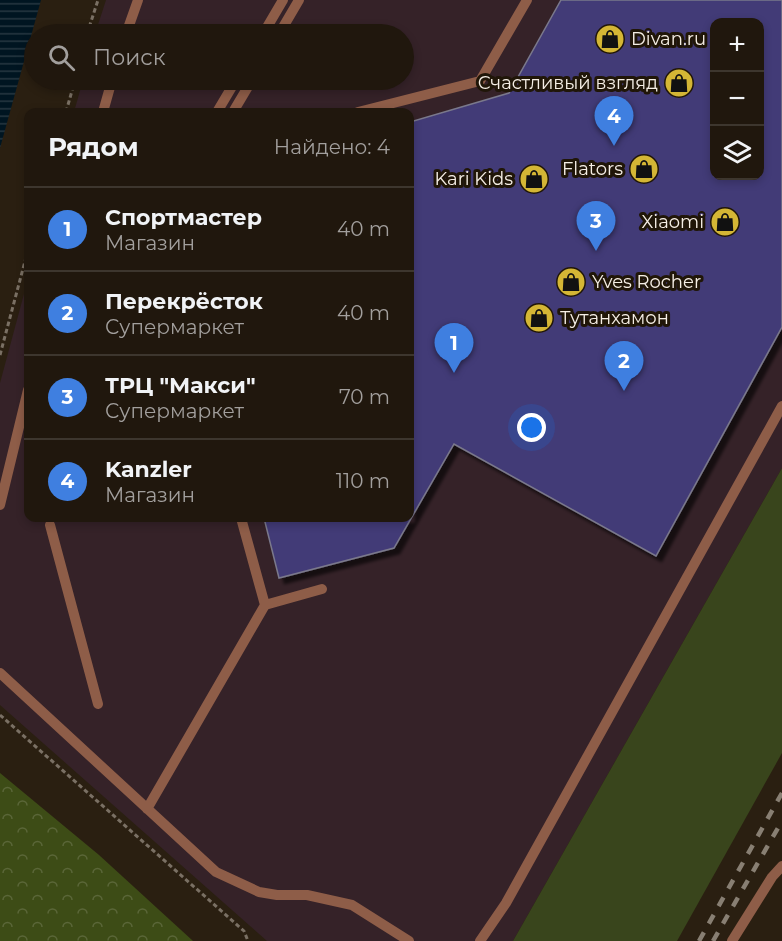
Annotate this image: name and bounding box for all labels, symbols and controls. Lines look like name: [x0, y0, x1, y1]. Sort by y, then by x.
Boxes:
map controls: [710, 18, 764, 180]
button: +: [710, 18, 764, 72]
shop icon: Divan.ru: [594, 23, 626, 55]
search box: [24, 24, 414, 90]
place label: Divan.ru: [631, 28, 706, 50]
icon: search: [45, 41, 78, 74]
text: Поиск: [93, 44, 165, 71]
shop icon: Счастливый взгляд: [663, 67, 695, 99]
place label: Счастливый взгляд: [478, 72, 658, 94]
button: −: [710, 72, 764, 126]
pin: 4: [594, 96, 634, 146]
button: layers: [710, 126, 764, 180]
text: Рядом: [48, 131, 139, 163]
text: Найдено: 4: [274, 135, 390, 159]
shop icon: Flators: [628, 153, 660, 185]
place label: Flators: [562, 158, 623, 180]
shop icon: Kari Kids: [518, 163, 550, 195]
place label: Kari Kids: [435, 168, 513, 190]
pin: 3: [576, 202, 616, 251]
text: Спортмастер: [105, 204, 262, 231]
shop icon: Xiaomi: [709, 206, 741, 238]
place label: Xiaomi: [642, 211, 704, 233]
text: 1: [64, 217, 71, 241]
text: 40 m: [337, 217, 390, 241]
text: Магазин: [105, 231, 195, 255]
shop icon: Yves Rocher: [555, 266, 587, 298]
place label: Yves Rocher: [592, 271, 701, 293]
text: Перекрёсток: [105, 288, 263, 315]
text: 2: [62, 301, 73, 325]
text: 40 m: [337, 301, 390, 325]
shop icon: Тутанхамон: [523, 302, 555, 334]
place label: Тутанхамон: [560, 307, 669, 329]
text: Супермаркет: [105, 315, 244, 339]
pin: 1: [434, 324, 474, 373]
pin: 2: [604, 342, 644, 391]
text: ТРЦ "Макси": [105, 372, 256, 399]
text: 3: [62, 385, 73, 409]
text: 70 m: [339, 385, 390, 409]
text: Супермаркет: [105, 399, 244, 423]
your location: [517, 413, 546, 442]
text: Kanzler: [105, 456, 192, 483]
text: 4: [61, 469, 74, 493]
text: 110 m: [336, 469, 390, 493]
text: Магазин: [105, 483, 195, 507]

